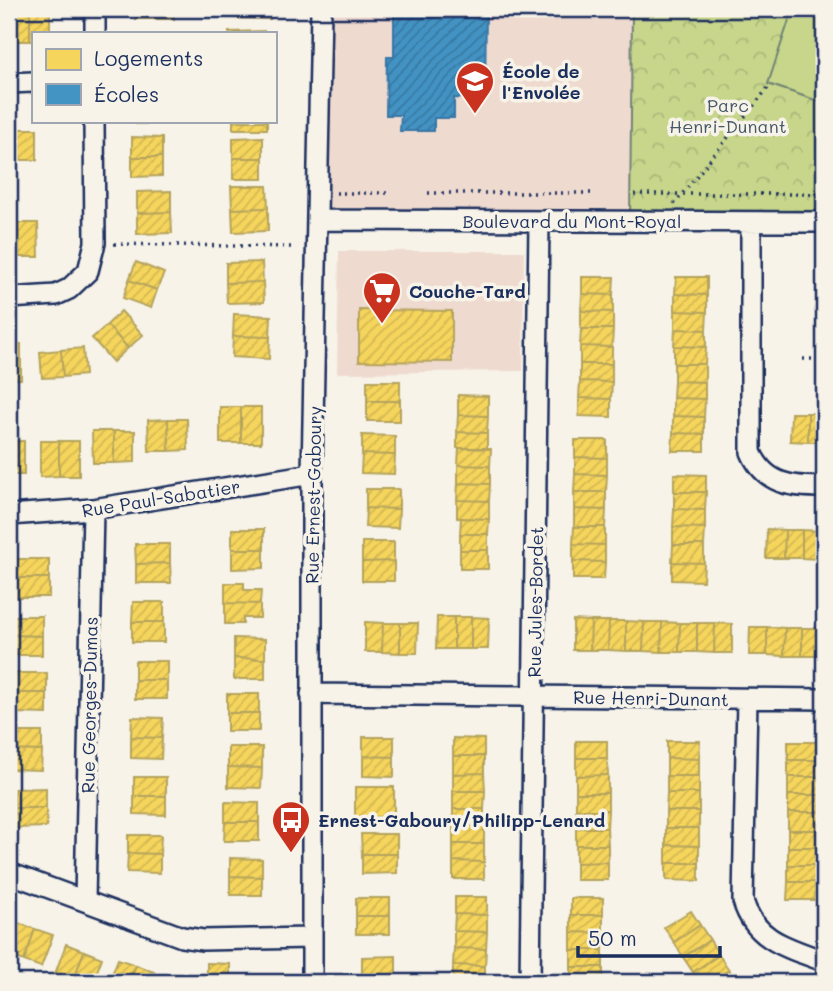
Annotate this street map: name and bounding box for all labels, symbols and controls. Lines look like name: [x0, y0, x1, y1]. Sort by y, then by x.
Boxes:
legend: [32, 32, 276, 122]
text: Logements: [94, 44, 204, 71]
place label: École de l'Envolée: [502, 59, 581, 104]
school or university icon: École de l'Envolée: [454, 60, 496, 115]
text: Écoles: [94, 80, 159, 107]
park label: Parc Henri-Dunant: [669, 93, 787, 138]
street label: Boulevard du Mont-Royal: [462, 209, 682, 233]
supermarket icon: Couche-Tard: [361, 270, 403, 325]
place label: Couche-Tard: [409, 279, 526, 303]
street label: Rue Ernest-Gaboury: [299, 406, 327, 584]
street label: Rue Paul-Sabatier: [80, 474, 242, 522]
street label: Rue Jules-Bordet: [522, 526, 548, 678]
street label: Rue Georges-Dumas: [75, 616, 103, 794]
street label: Rue Henri-Dunant: [573, 685, 729, 711]
bus stop icon: Ernest-Gaboury/Philipp-Lenard: [270, 799, 312, 854]
place label: Ernest-Gaboury/Philipp-Lenard: [318, 808, 605, 832]
scale bar: [578, 914, 719, 958]
text: 50 m: [588, 924, 637, 951]

